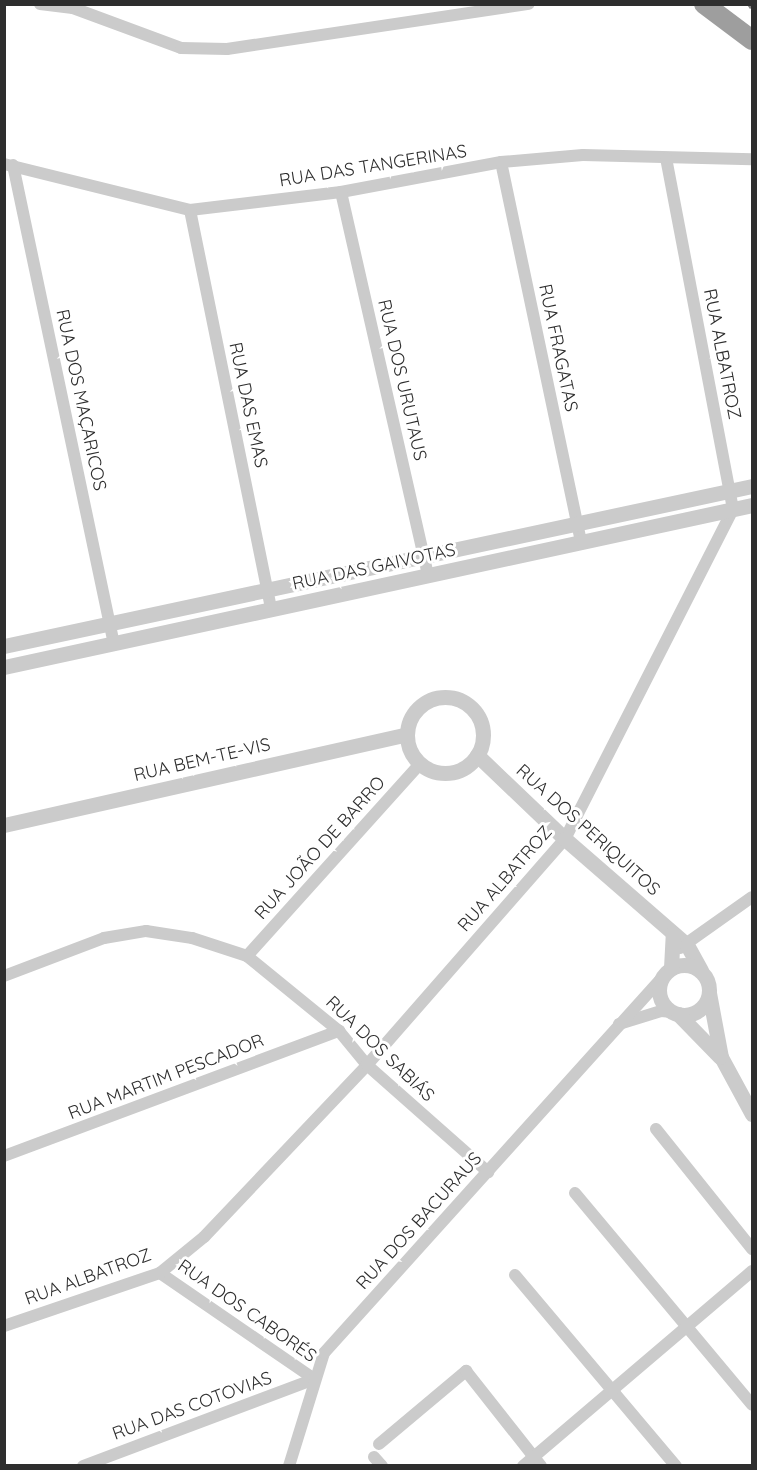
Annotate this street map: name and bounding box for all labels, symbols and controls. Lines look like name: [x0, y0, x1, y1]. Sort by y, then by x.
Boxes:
street label: RUA DAS TANGERINAS: [278, 141, 468, 191]
street label: RUA FRAGATAS: [534, 282, 582, 414]
street label: RUA ALBATROZ: [699, 287, 745, 421]
street label: RUA DOS URUTAUS: [373, 297, 431, 463]
street label: RUA DOS MAÇARICOS: [51, 307, 111, 493]
street label: RUA DAS EMAS: [224, 340, 272, 470]
street label: RUA DAS GAIVOTAS: [290, 539, 458, 595]
street label: RUA BEM-TE-VIS: [131, 734, 273, 786]
street label: RUA DOS PERIQUITOS: [512, 760, 664, 900]
street label: RUA JOÃO DE BARRO: [250, 772, 390, 924]
street label: RUA ALBATROZ: [453, 822, 557, 936]
street label: RUA DOS SABIÁS: [321, 992, 439, 1106]
street label: RUA MARTIM PESCADOR: [65, 1030, 267, 1124]
street label: RUA DOS BACURAUS: [352, 1148, 486, 1294]
street label: RUA ALBATROZ: [22, 1244, 154, 1310]
street label: RUA DOS CABORÉS: [174, 1255, 320, 1367]
street label: RUA DAS COTOVIAS: [109, 1367, 275, 1445]

